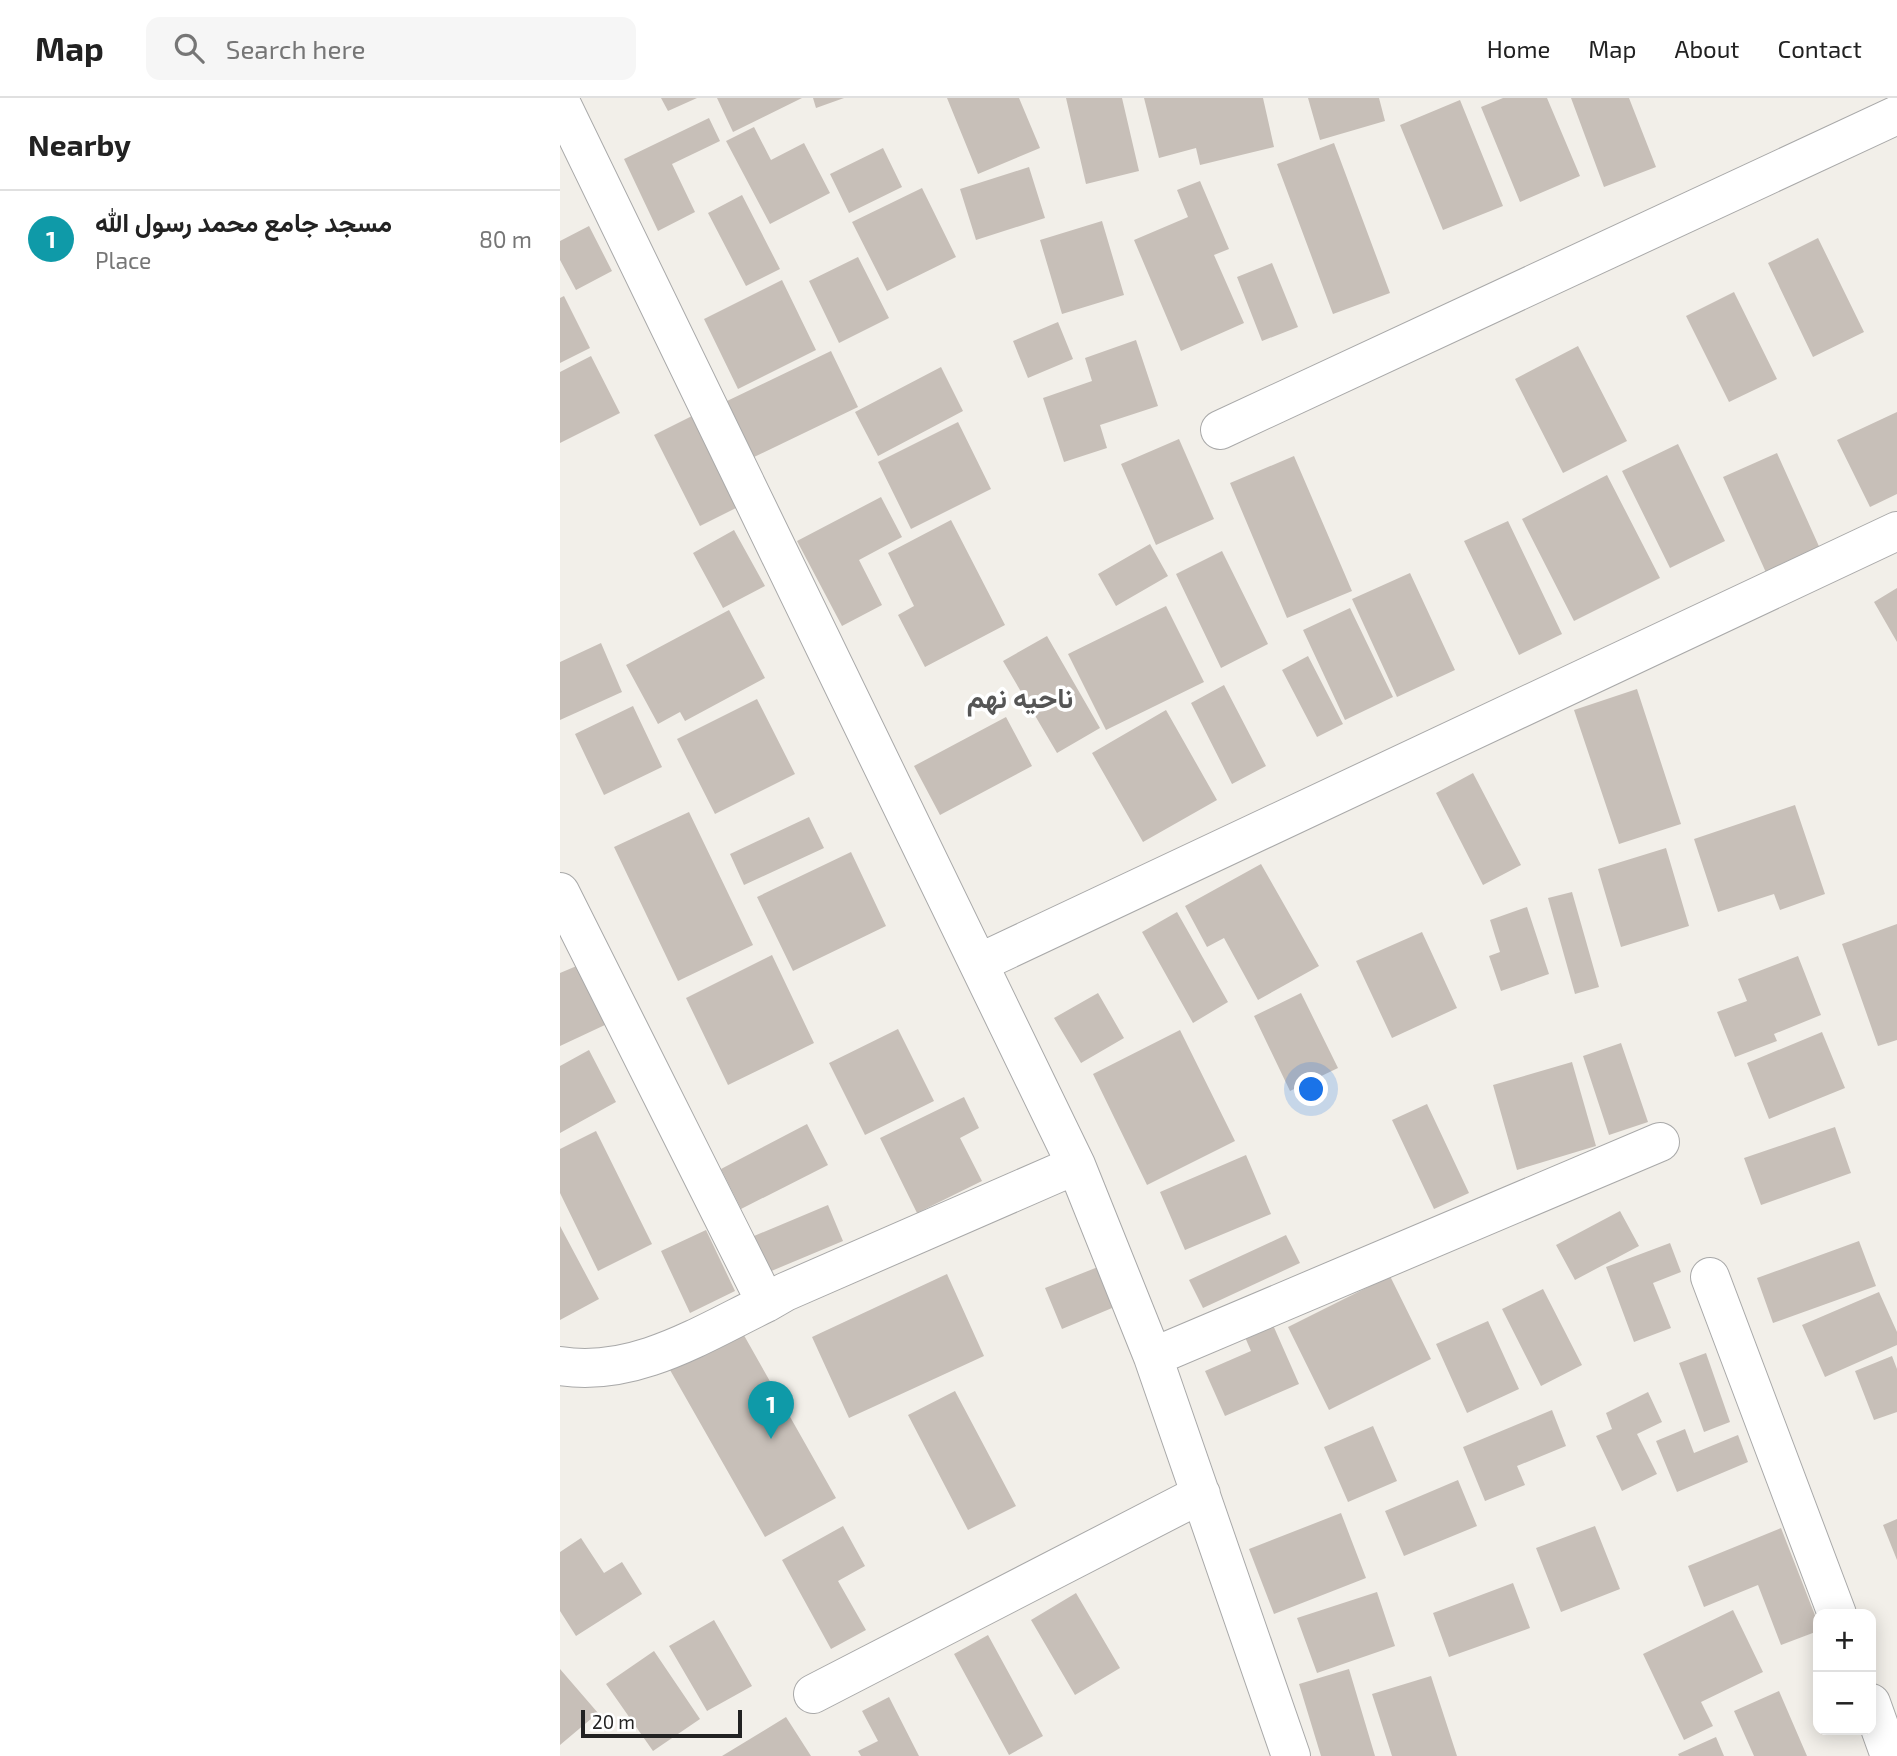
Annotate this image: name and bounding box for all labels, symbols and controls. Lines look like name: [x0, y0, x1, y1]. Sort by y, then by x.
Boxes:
search box: [146, 17, 636, 80]
text: Map: [35, 28, 104, 68]
icon: search: [170, 29, 208, 67]
text: Search here: [226, 33, 365, 64]
text: Home: [1487, 34, 1550, 63]
text: Map: [1588, 34, 1636, 63]
text: About: [1674, 34, 1740, 63]
text: Contact: [1778, 34, 1862, 63]
text: Nearby: [28, 126, 131, 162]
text: مسجد جامع محمد رسول الله: [95, 206, 392, 237]
text: 1: [46, 225, 56, 253]
text: 80 m: [479, 225, 532, 253]
text: Place: [95, 246, 151, 274]
district label: ناحیه نهم: [967, 680, 1073, 717]
your location: [1294, 1072, 1328, 1106]
pin: 1: [748, 1381, 794, 1439]
map controls: [1813, 1609, 1876, 1735]
button: +: [1813, 1609, 1876, 1672]
button: −: [1813, 1672, 1876, 1735]
scale bar: [581, 1707, 742, 1739]
text: 20 m: [592, 1710, 635, 1733]

